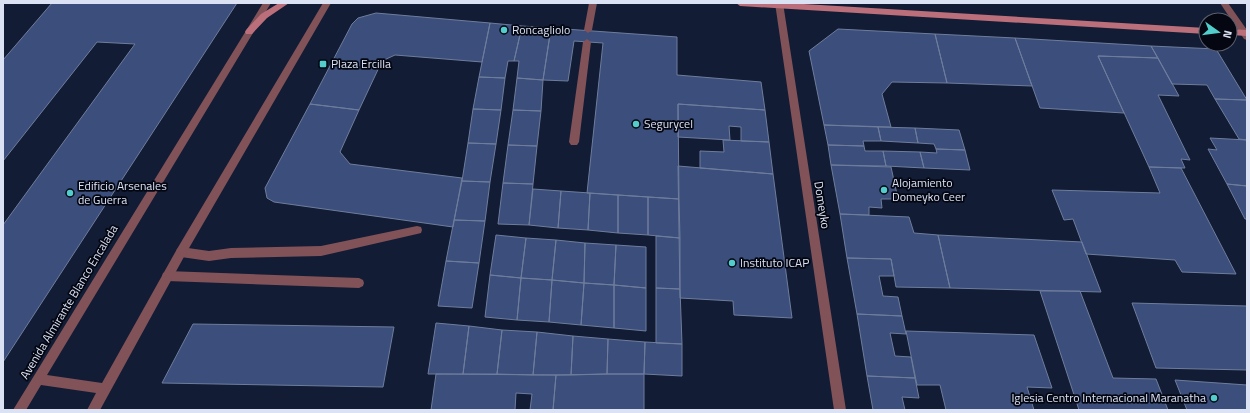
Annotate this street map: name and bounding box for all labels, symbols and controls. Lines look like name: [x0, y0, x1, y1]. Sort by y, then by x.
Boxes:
north arrow: [1198, 12, 1238, 52]
place label: Roncagliolo: [512, 20, 570, 39]
marker: Roncagliolo: [499, 25, 509, 35]
text: N: [1219, 29, 1236, 40]
place label: Plaza Ercilla: [331, 54, 391, 73]
marker: Plaza Ercilla: [318, 59, 328, 69]
place label: Segurycel: [644, 114, 693, 133]
marker: Segurycel: [631, 119, 641, 129]
place label: Alojamiento Domeyko Ceer: [892, 173, 965, 206]
place label: Edificio Arsenales de Guerra: [78, 176, 167, 209]
street label: Domeyko: [809, 180, 836, 230]
marker: Alojamiento Domeyko Ceer: [879, 185, 889, 195]
marker: Edificio Arsenales de Guerra: [65, 188, 75, 198]
street label: Avenida Almirante Blanco Encalada: [15, 221, 122, 383]
place label: Instituto ICAP: [740, 253, 809, 272]
marker: Instituto ICAP: [727, 258, 737, 268]
place label: Iglesia Centro Internacional Maranatha: [1012, 388, 1206, 407]
marker: Iglesia Centro Internacional Maranatha: [1209, 393, 1219, 403]

